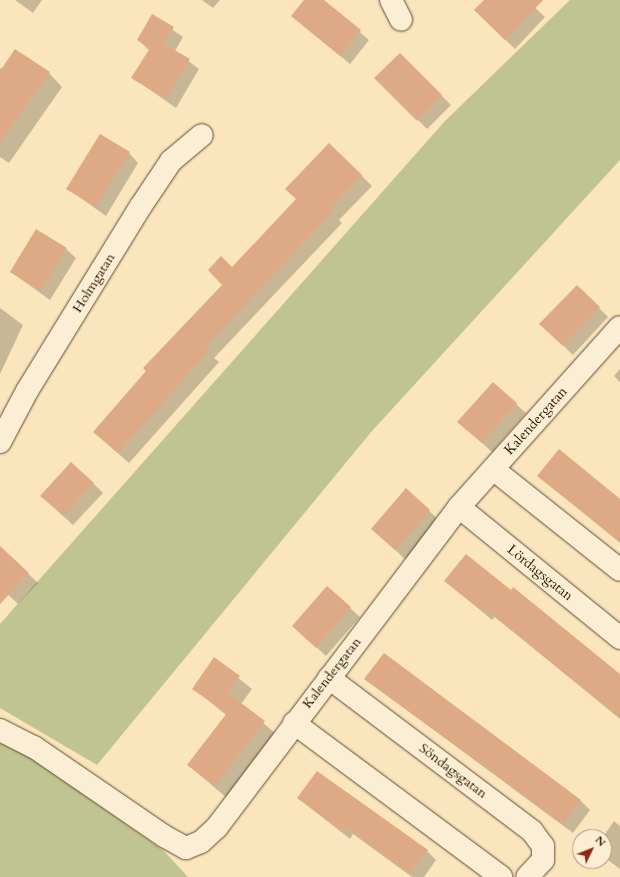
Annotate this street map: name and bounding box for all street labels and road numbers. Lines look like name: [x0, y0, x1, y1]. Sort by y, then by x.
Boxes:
street label: Holmgatan: [69, 250, 119, 316]
street label: Kalendergatan: [501, 384, 571, 458]
street label: Lördagsgatan: [504, 541, 576, 605]
street label: Kalendergatan: [299, 634, 365, 712]
street label: Söndagsgatan: [416, 740, 490, 802]

